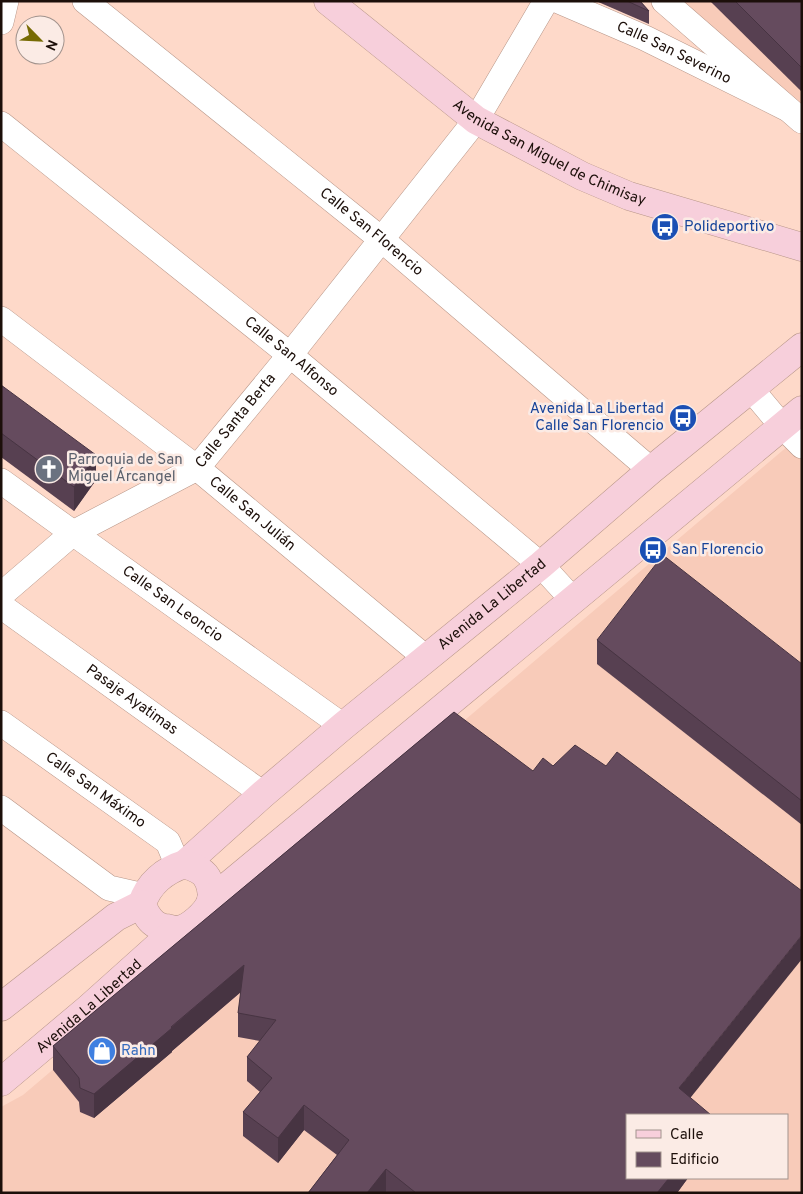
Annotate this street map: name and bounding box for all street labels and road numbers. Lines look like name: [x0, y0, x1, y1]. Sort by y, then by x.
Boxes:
street label: Calle San Severino: [614, 17, 734, 89]
street label: Avenida San Miguel de Chimisay: [448, 95, 648, 210]
street label: Calle San Florencio: [316, 184, 427, 280]
street label: Calle San Alfonso: [240, 313, 342, 401]
street label: Calle Santa Berta: [191, 370, 280, 472]
street label: Calle San Julián: [205, 472, 299, 555]
street label: Avenida La Libertad: [434, 555, 550, 655]
street label: Calle San Leoncio: [118, 562, 227, 647]
street label: Pasaje Ayatimas: [82, 660, 182, 739]
street label: Calle San Máximo: [41, 748, 149, 833]
street label: Avenida La Libertad: [32, 955, 146, 1058]

